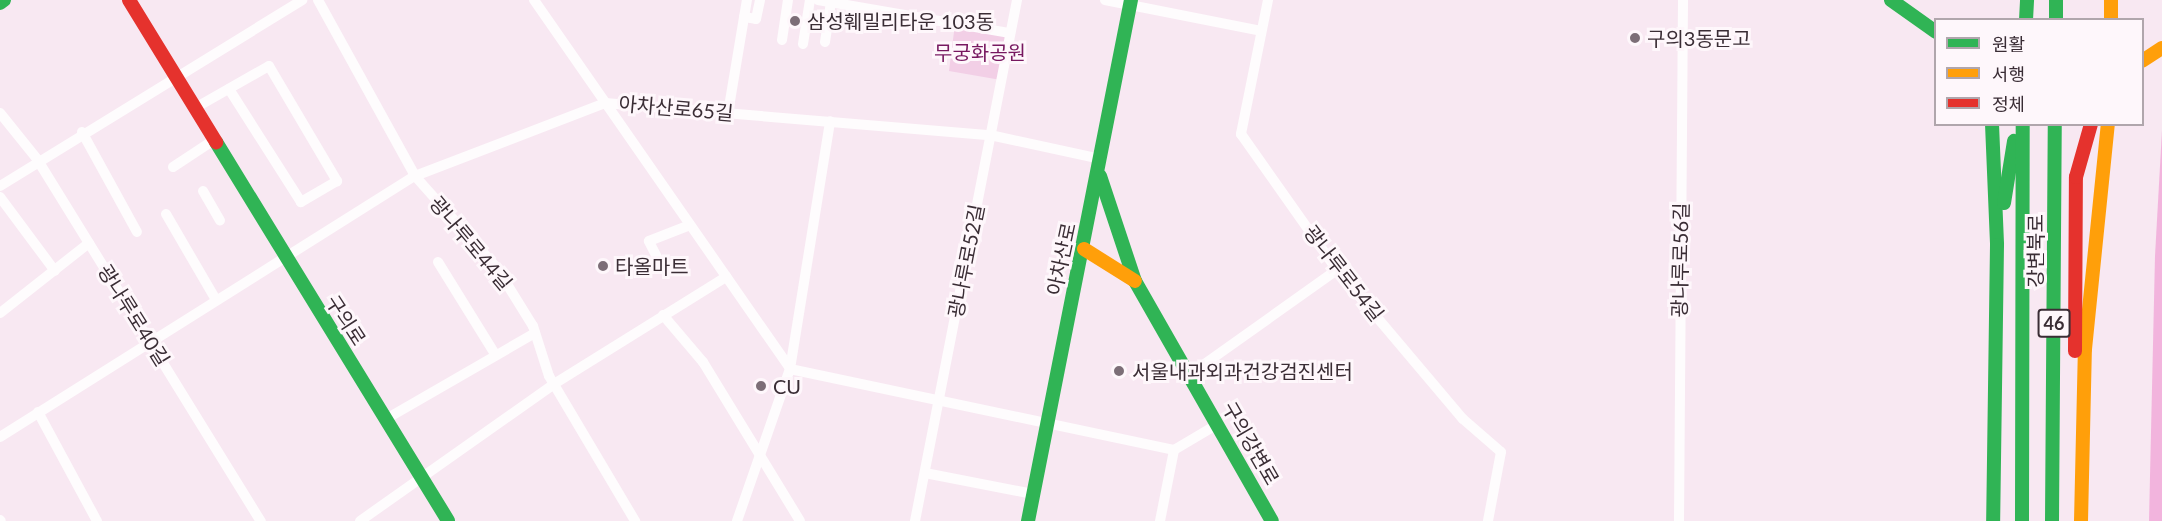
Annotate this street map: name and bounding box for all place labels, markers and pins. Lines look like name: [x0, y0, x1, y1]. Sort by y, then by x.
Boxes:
place label: 삼성훼밀리타운 103동: [807, 9, 994, 33]
marker: 삼성훼밀리타운 103동: [788, 14, 802, 28]
place label: 구의3동문고: [1647, 26, 1751, 50]
marker: 구의3동문고: [1628, 31, 1642, 45]
place label: 타올마트: [615, 254, 689, 278]
marker: 타올마트: [596, 259, 610, 273]
place label: 서울내과외과건강검진센터: [1132, 359, 1353, 383]
marker: 서울내과외과건강검진센터: [1110, 362, 1128, 380]
place label: CU: [773, 374, 801, 398]
marker: CU: [754, 379, 768, 393]

